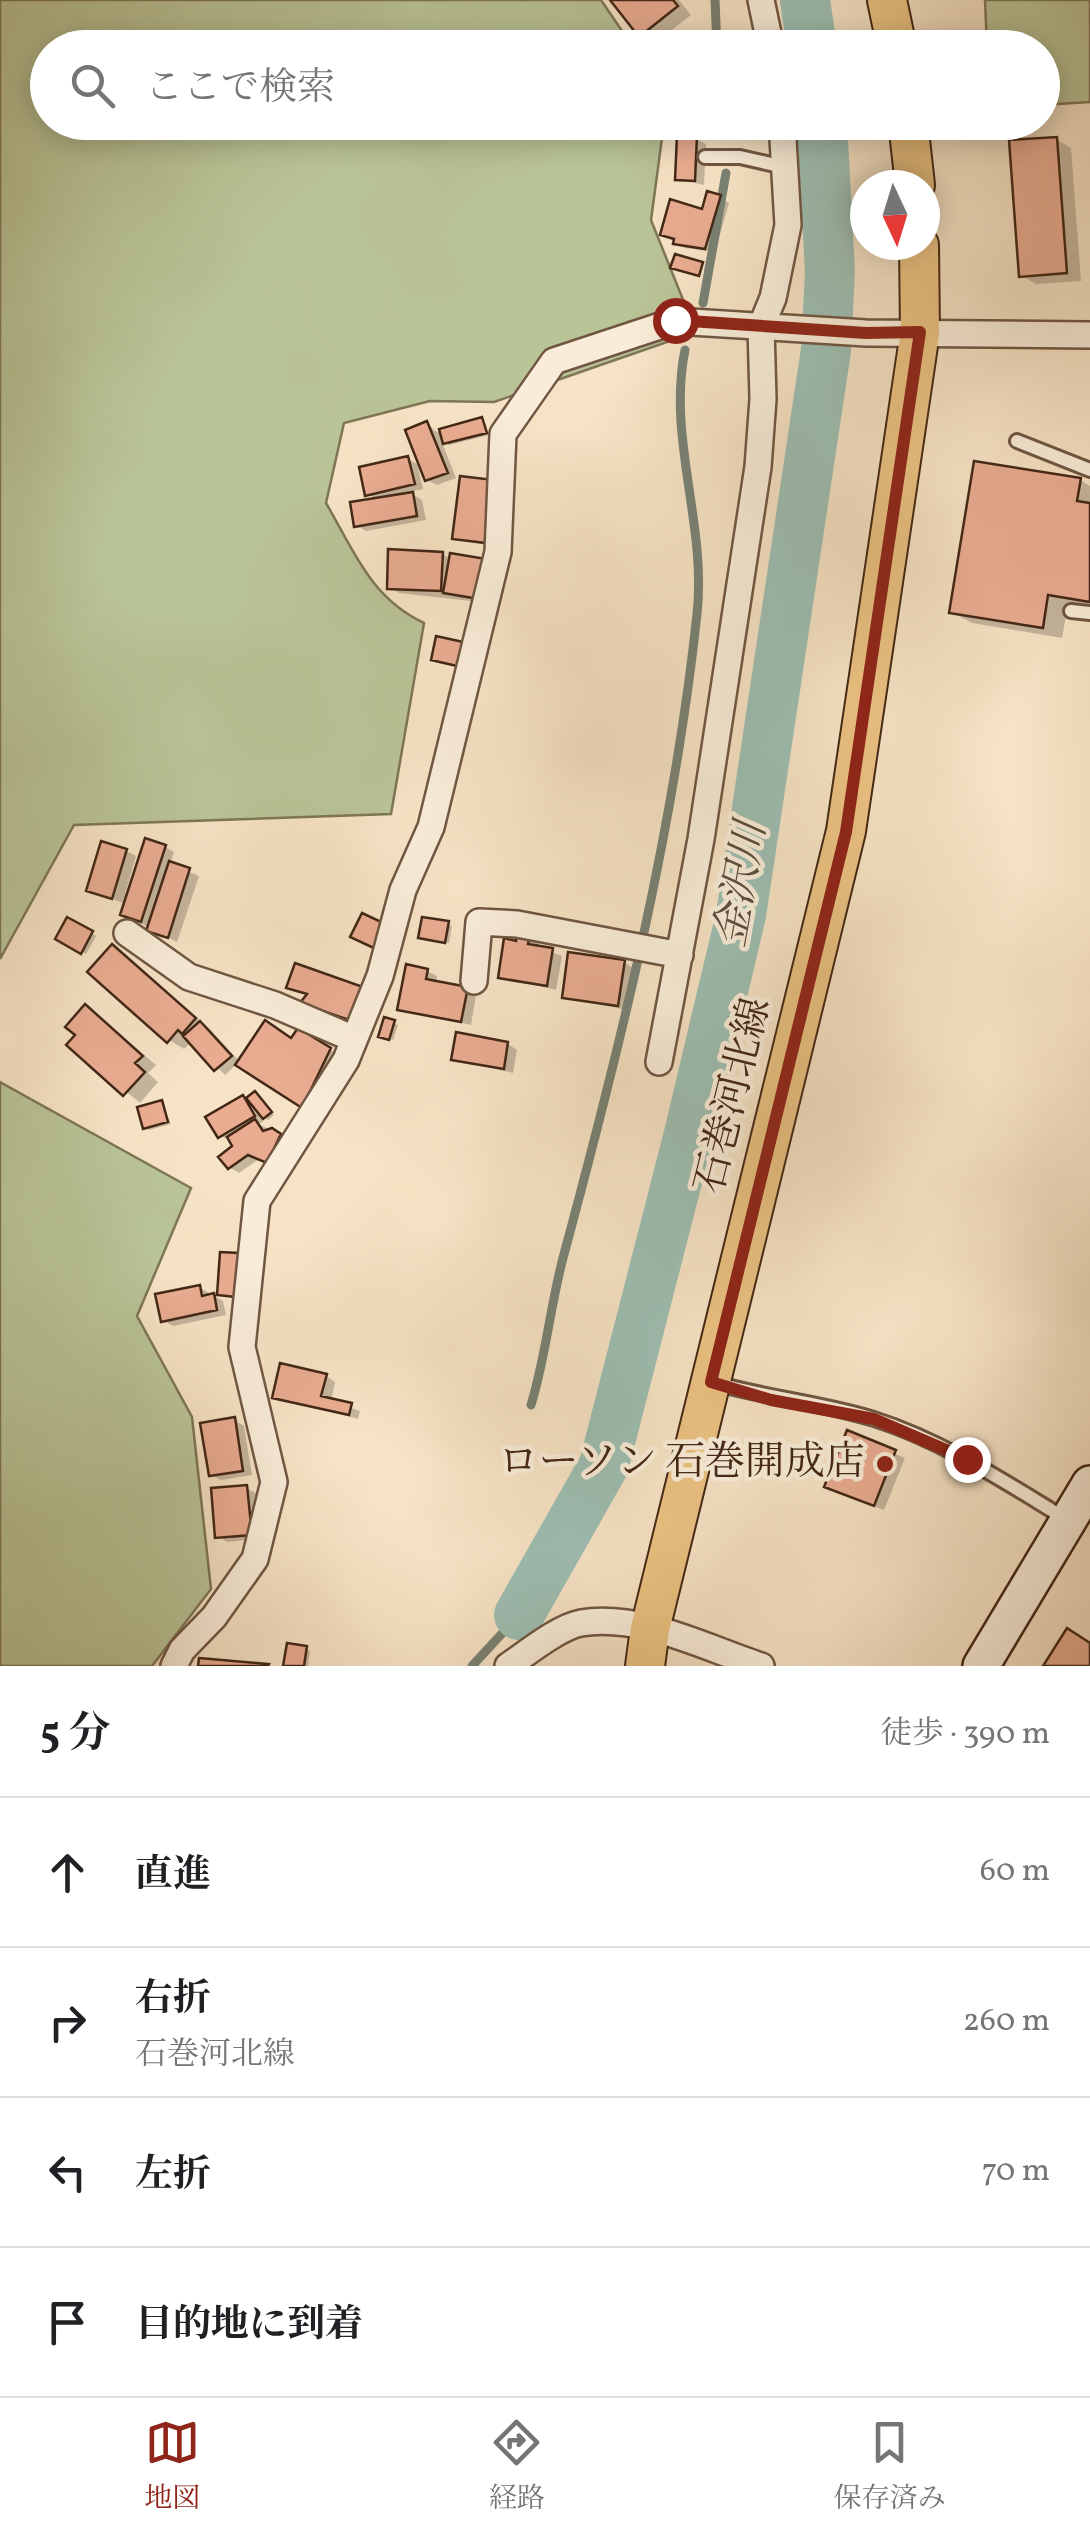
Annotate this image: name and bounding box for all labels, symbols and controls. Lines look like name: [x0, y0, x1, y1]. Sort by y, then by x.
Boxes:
search box: [30, 30, 1060, 140]
icon: search: [65, 58, 120, 113]
text: ここで検索: [145, 63, 335, 116]
north arrow: [850, 170, 940, 260]
route start: [653, 298, 699, 344]
water label: 金沢川: [703, 814, 784, 952]
street label: 石巻河北線: [684, 992, 786, 1200]
place label: ローソン 石巻開成店: [499, 1436, 865, 1492]
route end: [945, 1437, 991, 1483]
marker: ローソン 石巻開成店: [874, 1453, 896, 1475]
text: 5 分: [40, 1706, 111, 1765]
text: 徒歩 · 390 m: [880, 1713, 1050, 1757]
icon: ahead: [40, 1845, 95, 1900]
text: 直進: [135, 1850, 211, 1903]
text: 60 m: [980, 1850, 1050, 1894]
text: 右折: [135, 1974, 211, 2027]
icon: right: [40, 1995, 95, 2050]
text: 260 m: [963, 2000, 1050, 2044]
text: 石巻河北線: [135, 2034, 295, 2078]
icon: left: [40, 2145, 95, 2200]
text: 左折: [135, 2150, 211, 2203]
text: 70 m: [982, 2150, 1050, 2194]
icon: arrive: [40, 2295, 95, 2350]
text: 目的地に到着: [135, 2300, 363, 2353]
tab: 地図: [144, 2415, 200, 2519]
tab: 経路: [489, 2415, 545, 2519]
tab: 保存済み: [834, 2415, 946, 2519]

